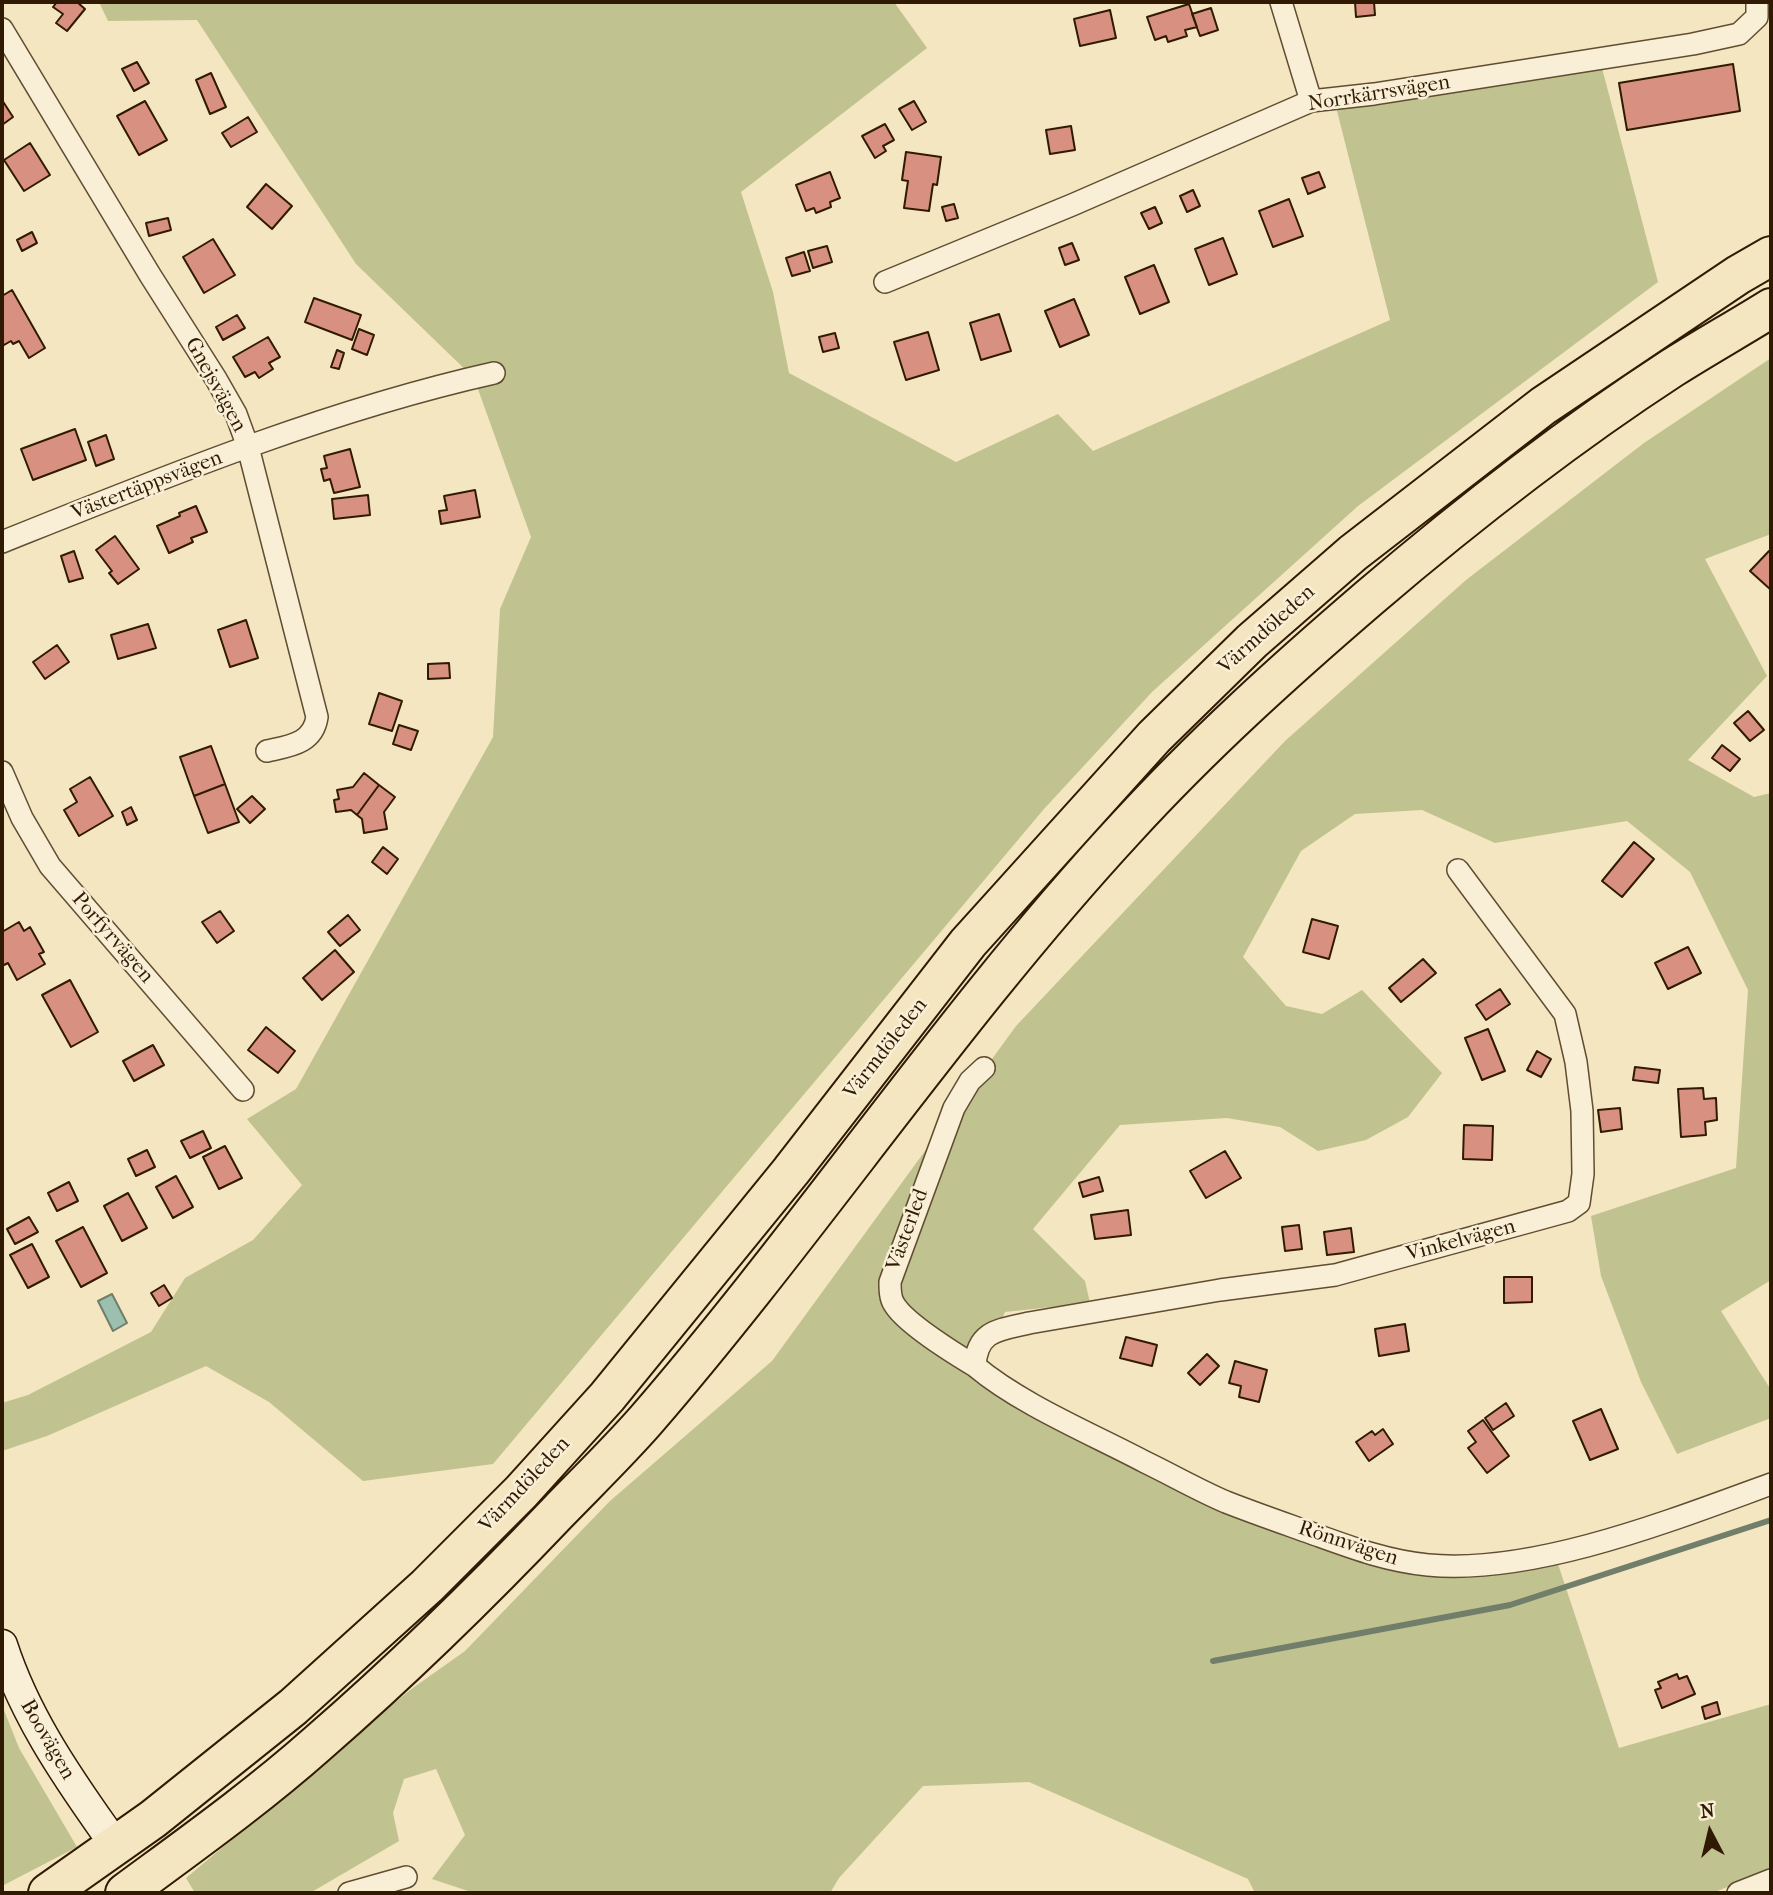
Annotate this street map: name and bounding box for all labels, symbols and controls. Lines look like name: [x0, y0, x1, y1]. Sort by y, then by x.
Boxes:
street label: Norrkärrsvägen: [1306, 70, 1452, 118]
street label: Gnejsvägen: [179, 333, 251, 437]
street label: Västertäppsvägen: [68, 446, 226, 526]
street label: Värmdöleden: [1213, 580, 1321, 680]
street label: Porfyrvägen: [66, 887, 158, 989]
street label: Värmdöleden: [839, 993, 933, 1105]
street label: Västerled: [882, 1186, 934, 1274]
street label: Vinkelvägen: [1404, 1214, 1518, 1268]
street label: Värmdöleden: [474, 1432, 576, 1538]
street label: Rönnvägen: [1295, 1516, 1401, 1572]
street label: Boovägen: [14, 1695, 80, 1785]
north arrow: [1675, 1797, 1745, 1867]
text: N: [1699, 1799, 1716, 1823]

